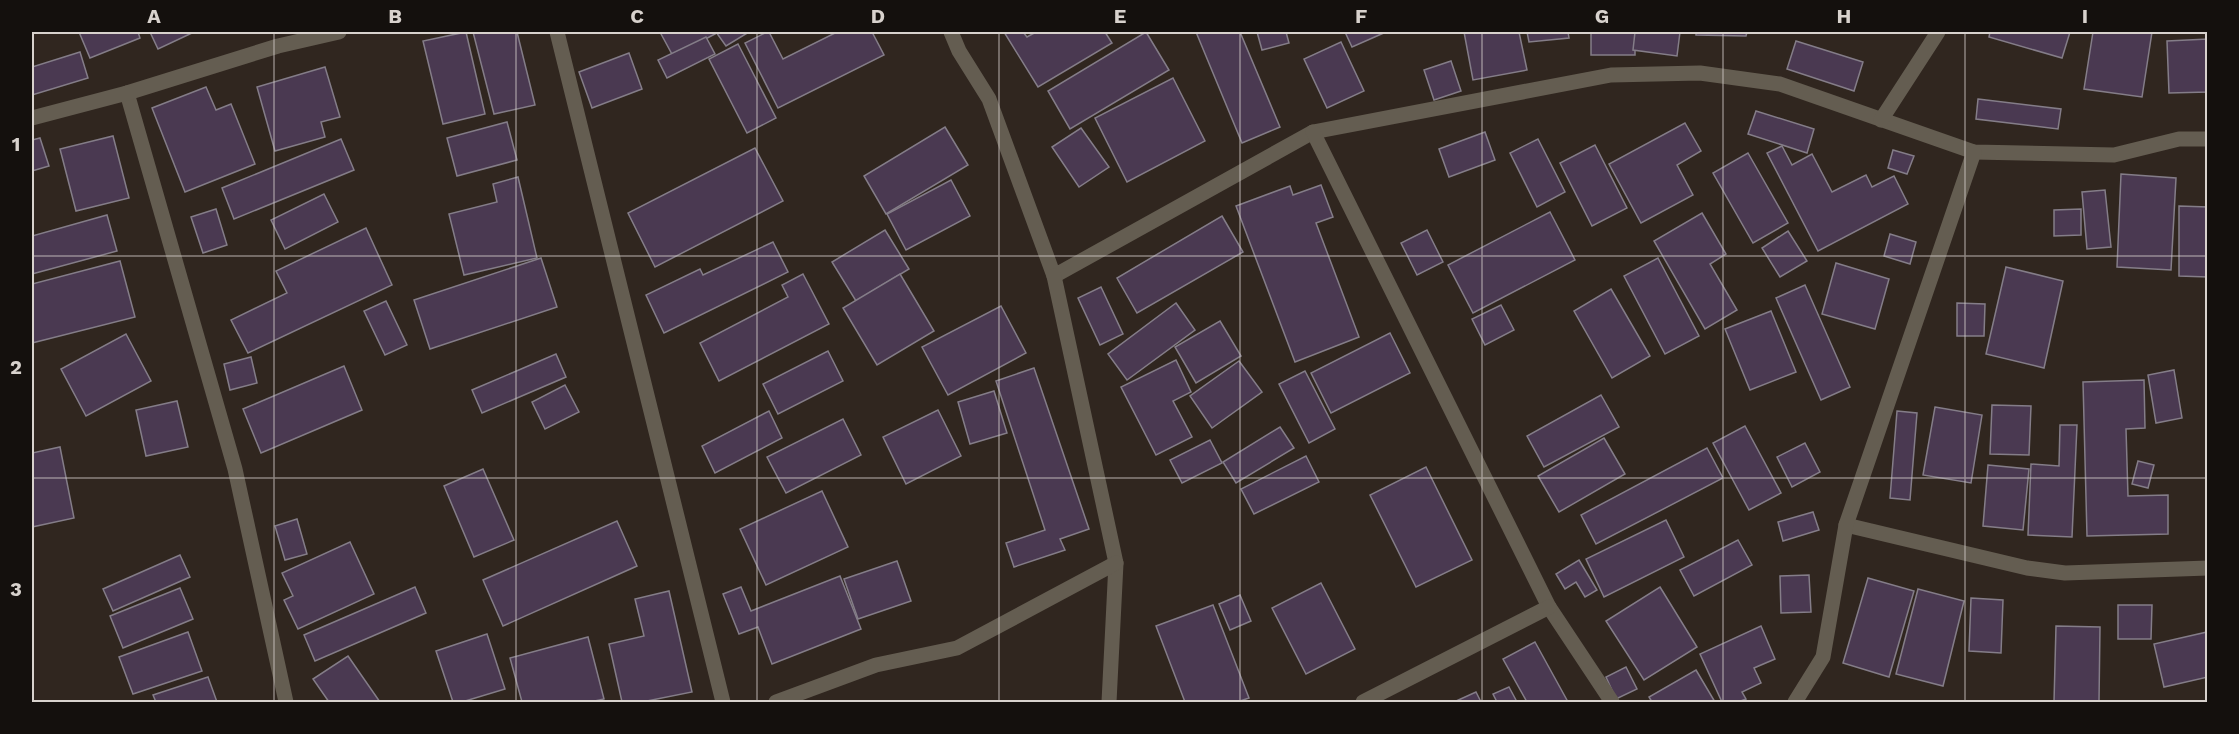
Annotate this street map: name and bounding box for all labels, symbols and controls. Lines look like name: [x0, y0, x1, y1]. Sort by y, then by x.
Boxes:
text: A: [147, 4, 161, 28]
text: B: [388, 4, 402, 28]
text: C: [630, 4, 644, 28]
text: D: [871, 4, 885, 28]
text: E: [1114, 4, 1126, 28]
text: F: [1355, 4, 1367, 28]
text: G: [1595, 4, 1609, 28]
text: H: [1837, 4, 1851, 28]
text: I: [2082, 4, 2088, 28]
text: 1: [12, 132, 20, 156]
text: 2: [10, 355, 22, 379]
text: 3: [10, 577, 22, 601]

